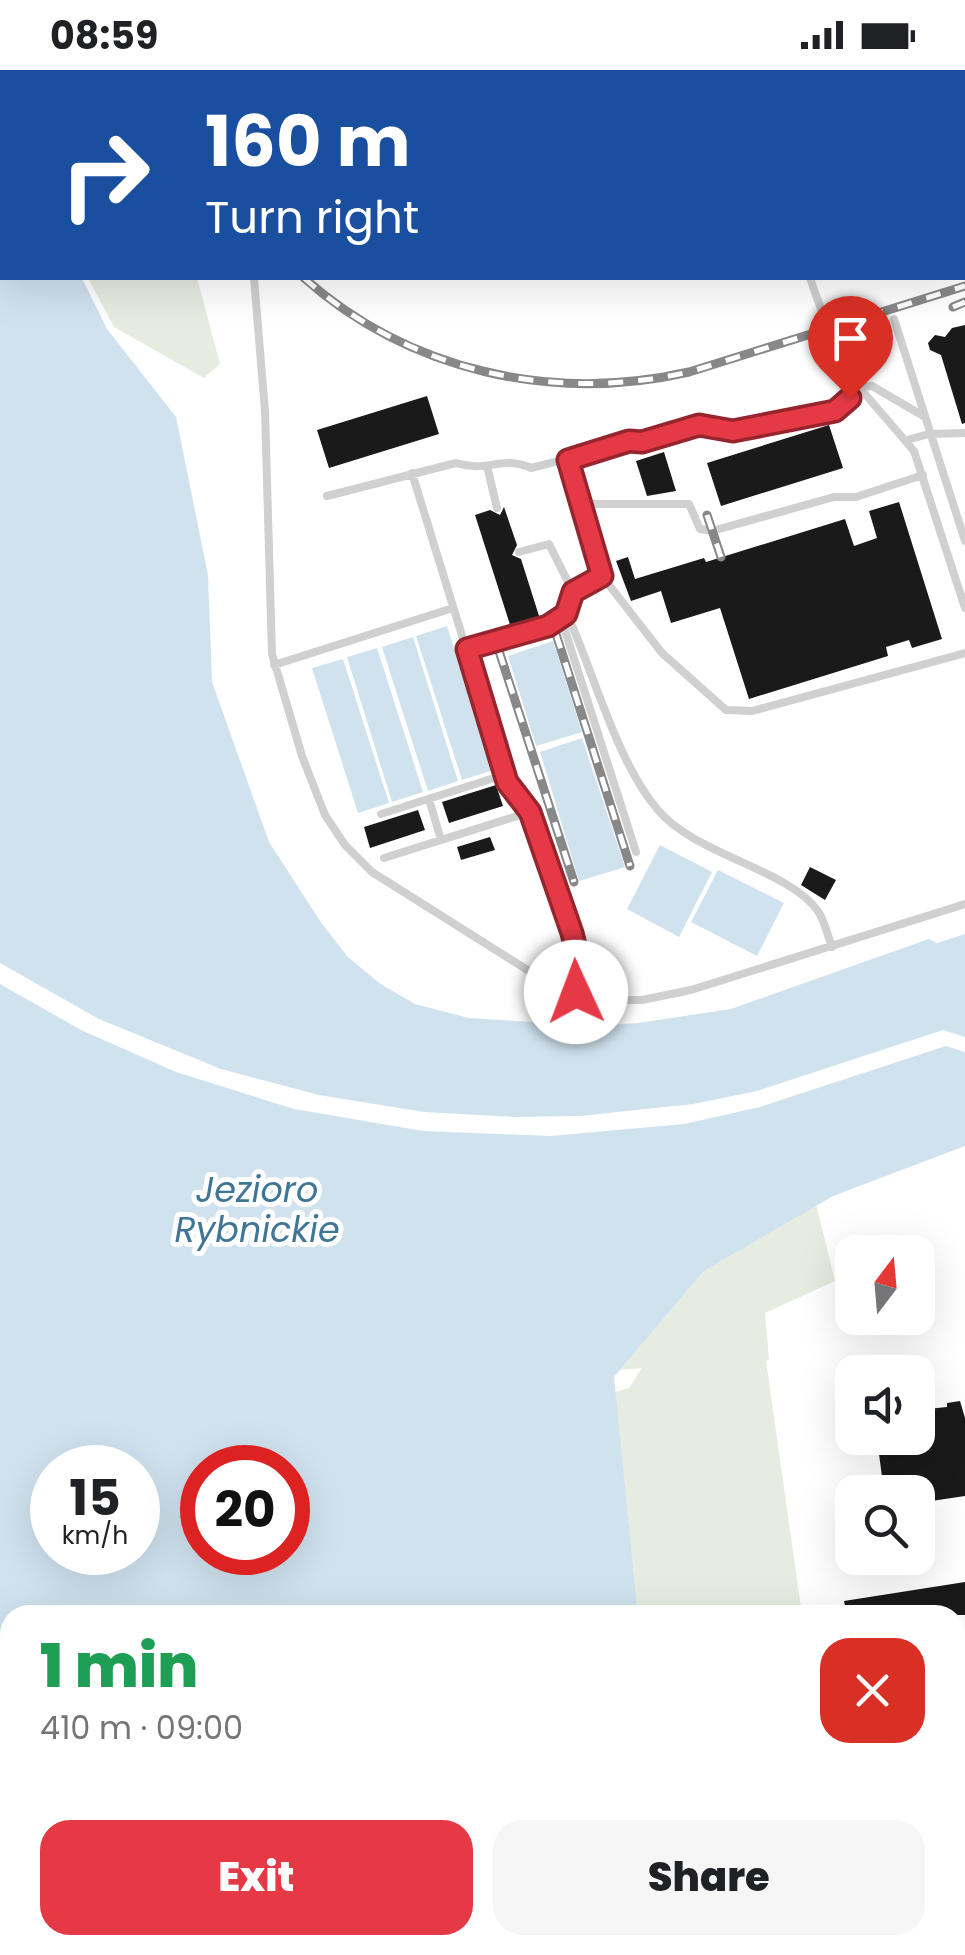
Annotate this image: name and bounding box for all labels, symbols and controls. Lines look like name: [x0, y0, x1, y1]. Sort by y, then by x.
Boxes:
text: 08:59: [50, 9, 158, 62]
text: 160 m: [205, 92, 411, 191]
icon: right: [40, 110, 170, 240]
text: Turn right: [205, 186, 419, 249]
pin: [808, 296, 893, 399]
icon: arrive: [823, 311, 878, 366]
position arrow: [524, 940, 628, 1044]
water label: Jezioro Rybnickie: [174, 1165, 340, 1254]
north arrow: [835, 1235, 935, 1335]
map controls: [835, 1235, 935, 1575]
button: sound: [835, 1355, 935, 1455]
speed limit sign: 20: [180, 1445, 310, 1575]
text: 15: [69, 1462, 121, 1533]
button: search: [835, 1475, 935, 1575]
text: km/h: [62, 1518, 128, 1553]
text: 1 min: [40, 1624, 198, 1708]
button: close: [820, 1638, 925, 1743]
text: 410 m · 09:00: [40, 1705, 243, 1750]
button: Exit: [40, 1820, 473, 1935]
button: Share: [493, 1820, 925, 1935]

